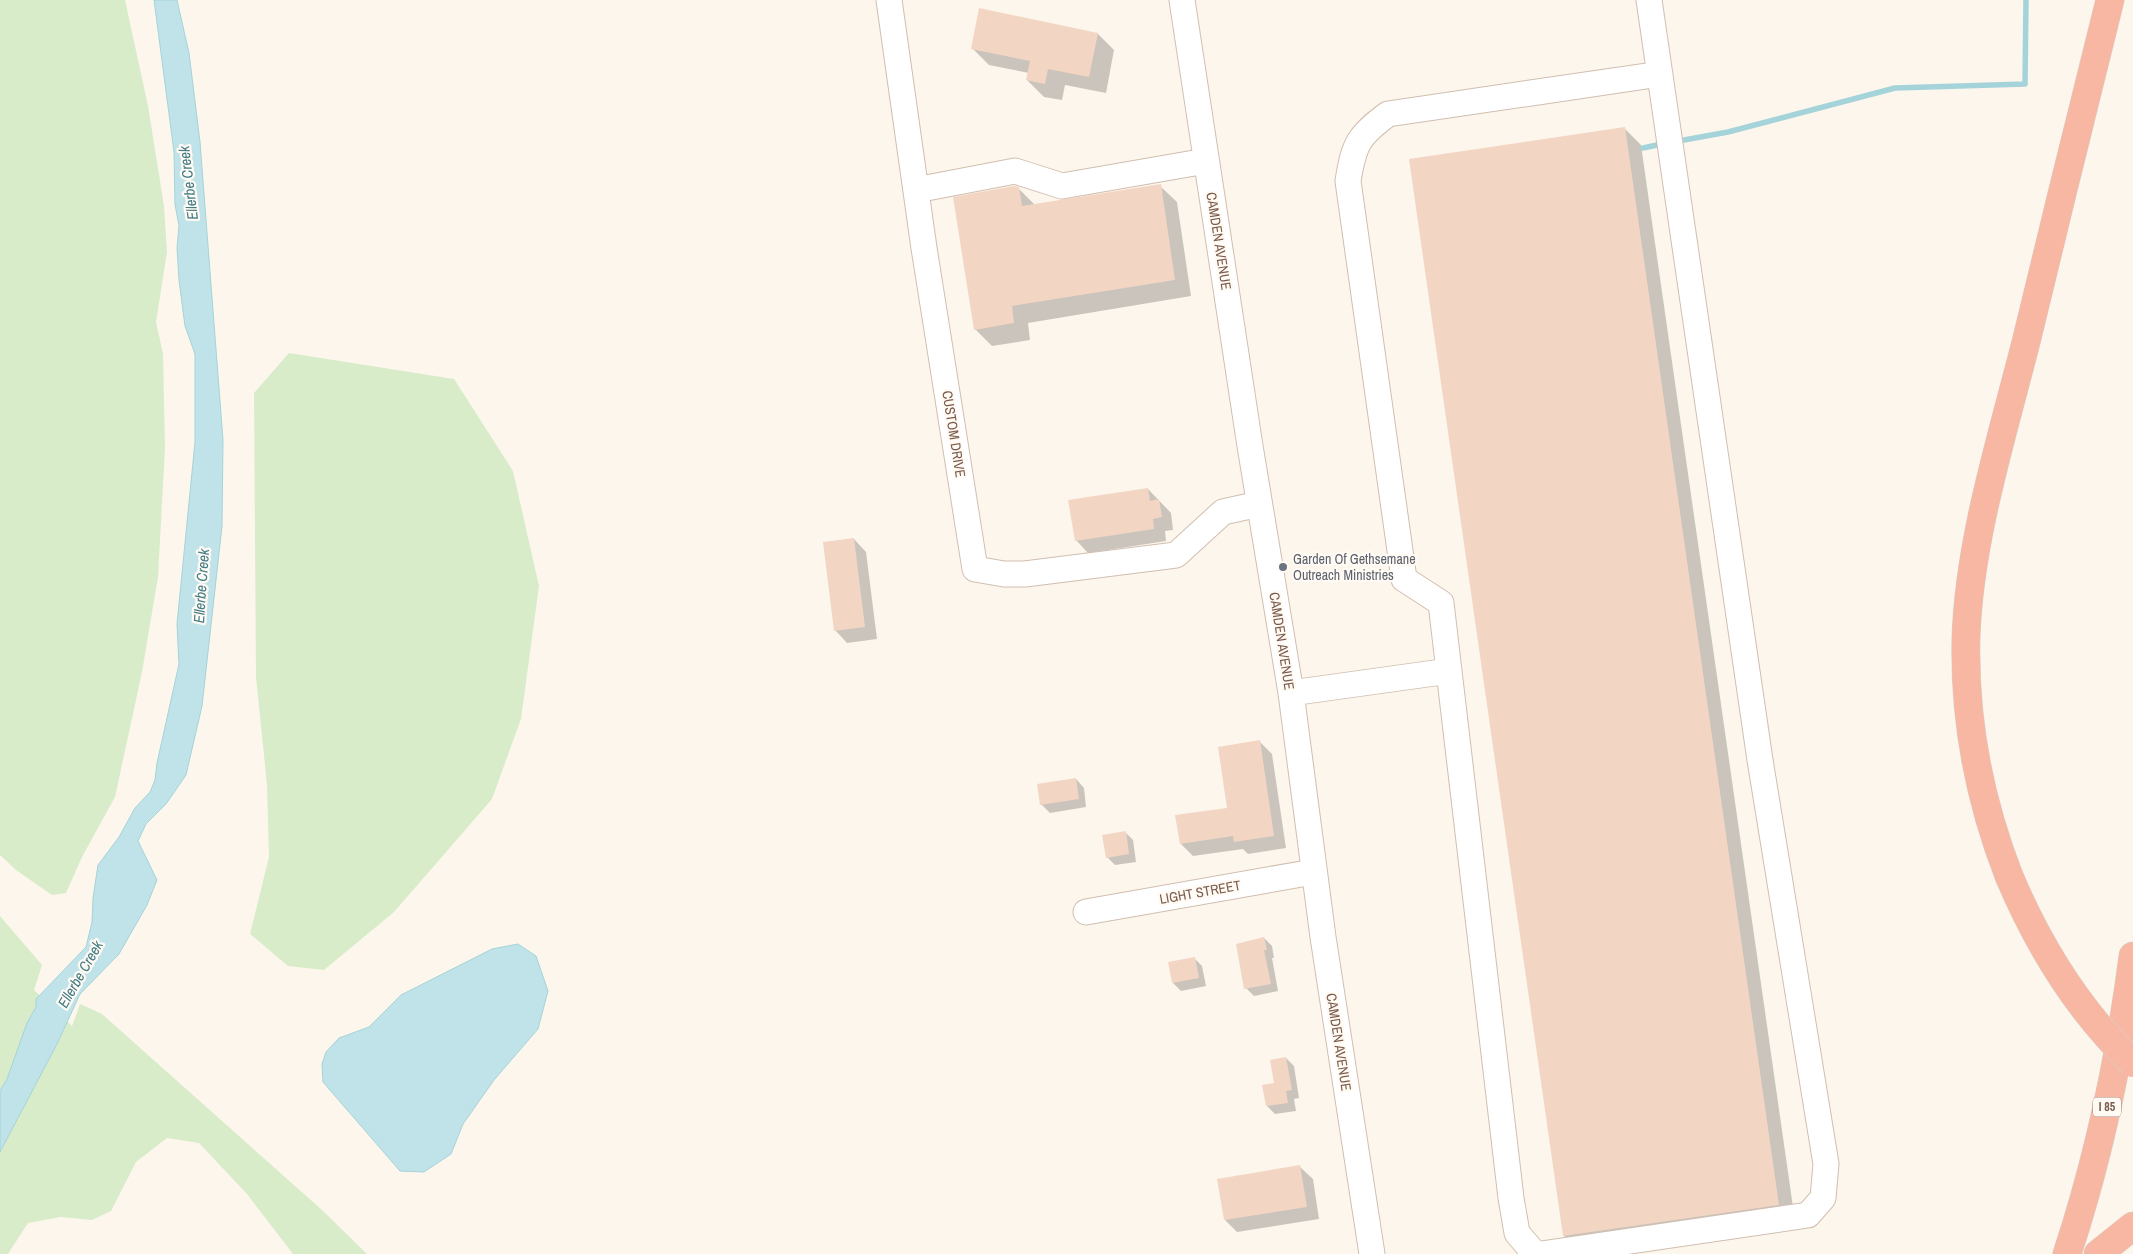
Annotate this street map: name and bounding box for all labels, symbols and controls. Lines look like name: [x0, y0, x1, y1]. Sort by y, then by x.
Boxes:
water label: Ellerbe Creek: [173, 144, 203, 221]
street label: CAMDEN AVENUE: [1202, 191, 1236, 291]
street label: CUSTOM DRIVE: [938, 389, 970, 479]
water label: Ellerbe Creek: [188, 547, 214, 624]
place label: Garden Of Gethsemane Outreach Ministries: [1293, 550, 1416, 584]
marker: Garden Of Gethsemane Outreach Ministries: [1277, 561, 1289, 573]
street label: CAMDEN AVENUE: [1265, 591, 1299, 691]
street label: LIGHT STREET: [1158, 876, 1242, 908]
water label: Ellerbe Creek: [52, 936, 108, 1012]
street label: CAMDEN AVENUE: [1322, 992, 1356, 1092]
road number: I 85: [2093, 1098, 2121, 1116]

